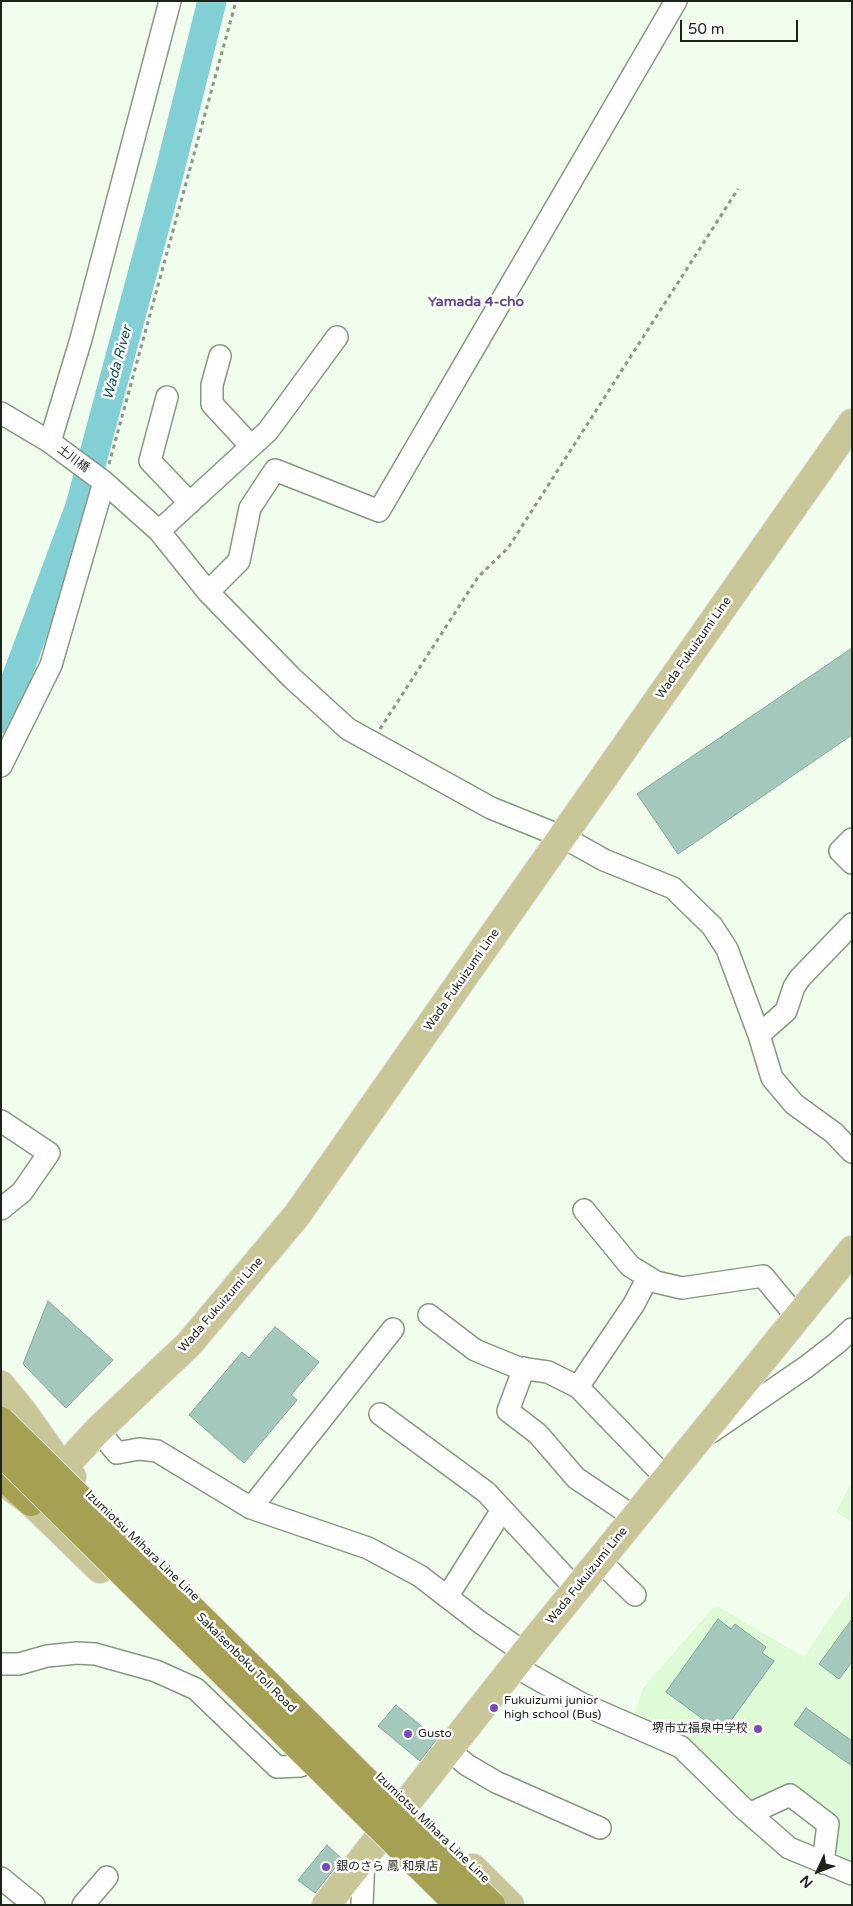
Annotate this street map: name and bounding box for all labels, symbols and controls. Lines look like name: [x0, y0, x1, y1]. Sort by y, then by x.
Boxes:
scale bar: [683, 10, 800, 42]
text: 50 m: [688, 20, 725, 38]
district label: Yamada 4-cho: [428, 294, 524, 310]
water label: Wada River: [100, 324, 136, 402]
street label: 土川橋: [54, 442, 92, 476]
street label: Wada Fukuizumi Line: [653, 594, 735, 702]
street label: Wada Fukuizumi Line: [421, 926, 503, 1034]
street label: Wada Fukuizumi Line: [176, 1255, 266, 1355]
street label: Izumiotsu Mihara Line Line: [82, 1488, 202, 1604]
street label: Wada Fukuizumi Line: [543, 1524, 631, 1628]
street label: Sakaisenboku Toll Road: [193, 1610, 299, 1716]
place label: Fukuizumi junior high school (Bus): [504, 1694, 601, 1722]
marker: Fukuizumi junior high school (Bus): [488, 1702, 500, 1714]
place label: 堺市立福泉中学校: [652, 1722, 748, 1736]
marker: 堺市立福泉中学校: [752, 1723, 764, 1735]
place label: Gusto: [418, 1727, 452, 1741]
marker: Gusto: [402, 1728, 414, 1740]
street label: Izumiotsu Mihara Line Line: [372, 1770, 492, 1886]
north arrow: [793, 1846, 843, 1896]
place label: 銀のさら 鳳 和泉店: [336, 1860, 438, 1874]
marker: 銀のさら 鳳 和泉店: [320, 1861, 332, 1873]
text: N: [797, 1872, 817, 1891]

